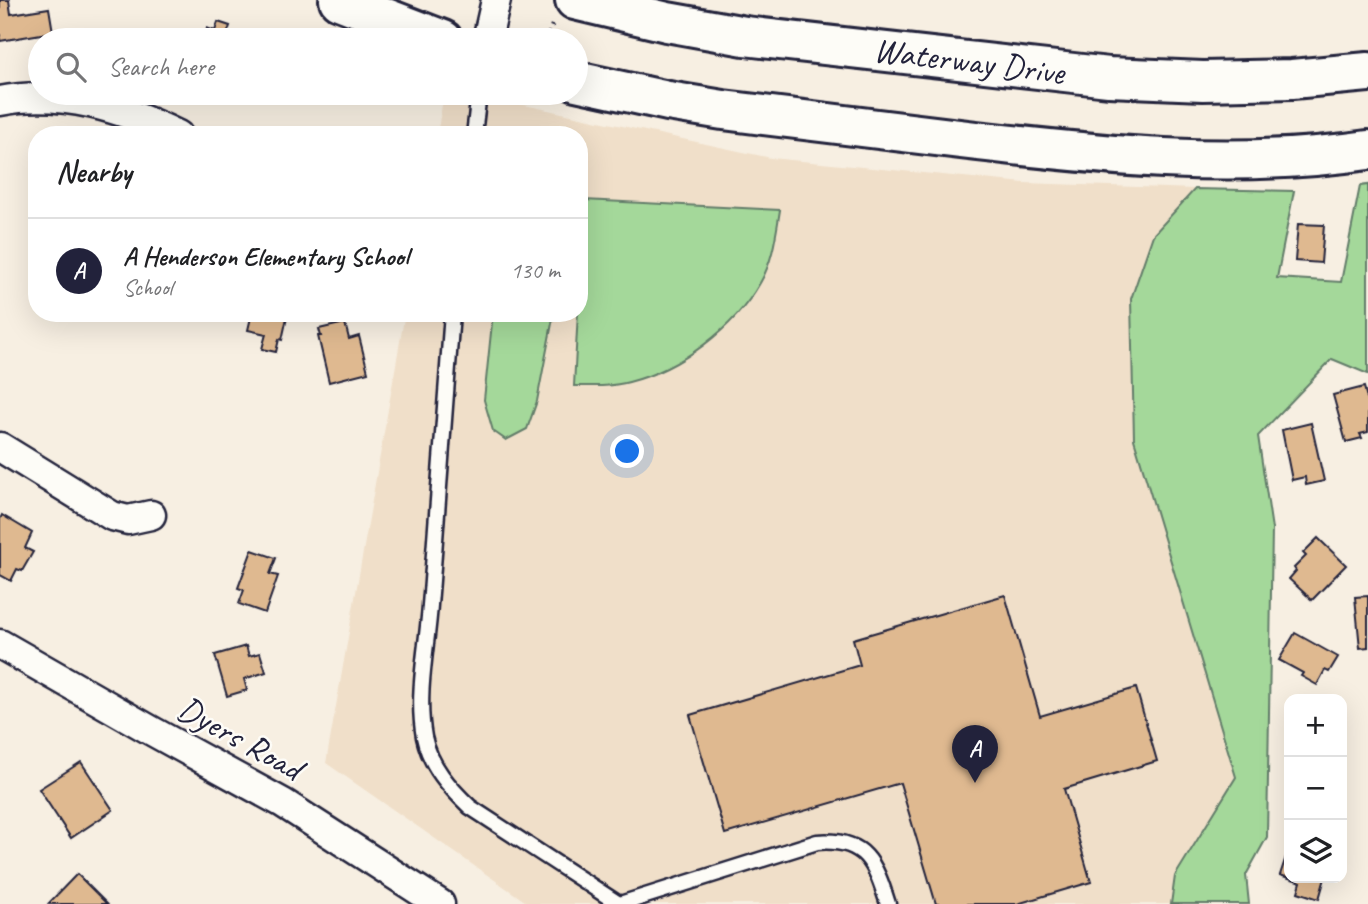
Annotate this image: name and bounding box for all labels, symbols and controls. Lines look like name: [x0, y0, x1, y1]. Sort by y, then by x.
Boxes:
street label: Waterway Drive: [871, 27, 1069, 95]
search box: [28, 28, 588, 105]
icon: search: [52, 48, 90, 86]
text: Search here: [108, 50, 214, 83]
text: Nearby: [56, 153, 132, 191]
text: A Henderson Elementary School: [123, 240, 409, 273]
text: A: [73, 256, 85, 285]
text: 130 m: [511, 256, 560, 285]
text: School: [123, 273, 172, 302]
your location: [610, 434, 644, 468]
street label: Dyers Road: [170, 686, 315, 793]
map controls: [1284, 694, 1347, 883]
button: +: [1284, 694, 1347, 757]
pin: A: [952, 725, 998, 783]
button: −: [1284, 757, 1347, 820]
button: layers: [1284, 820, 1347, 883]

